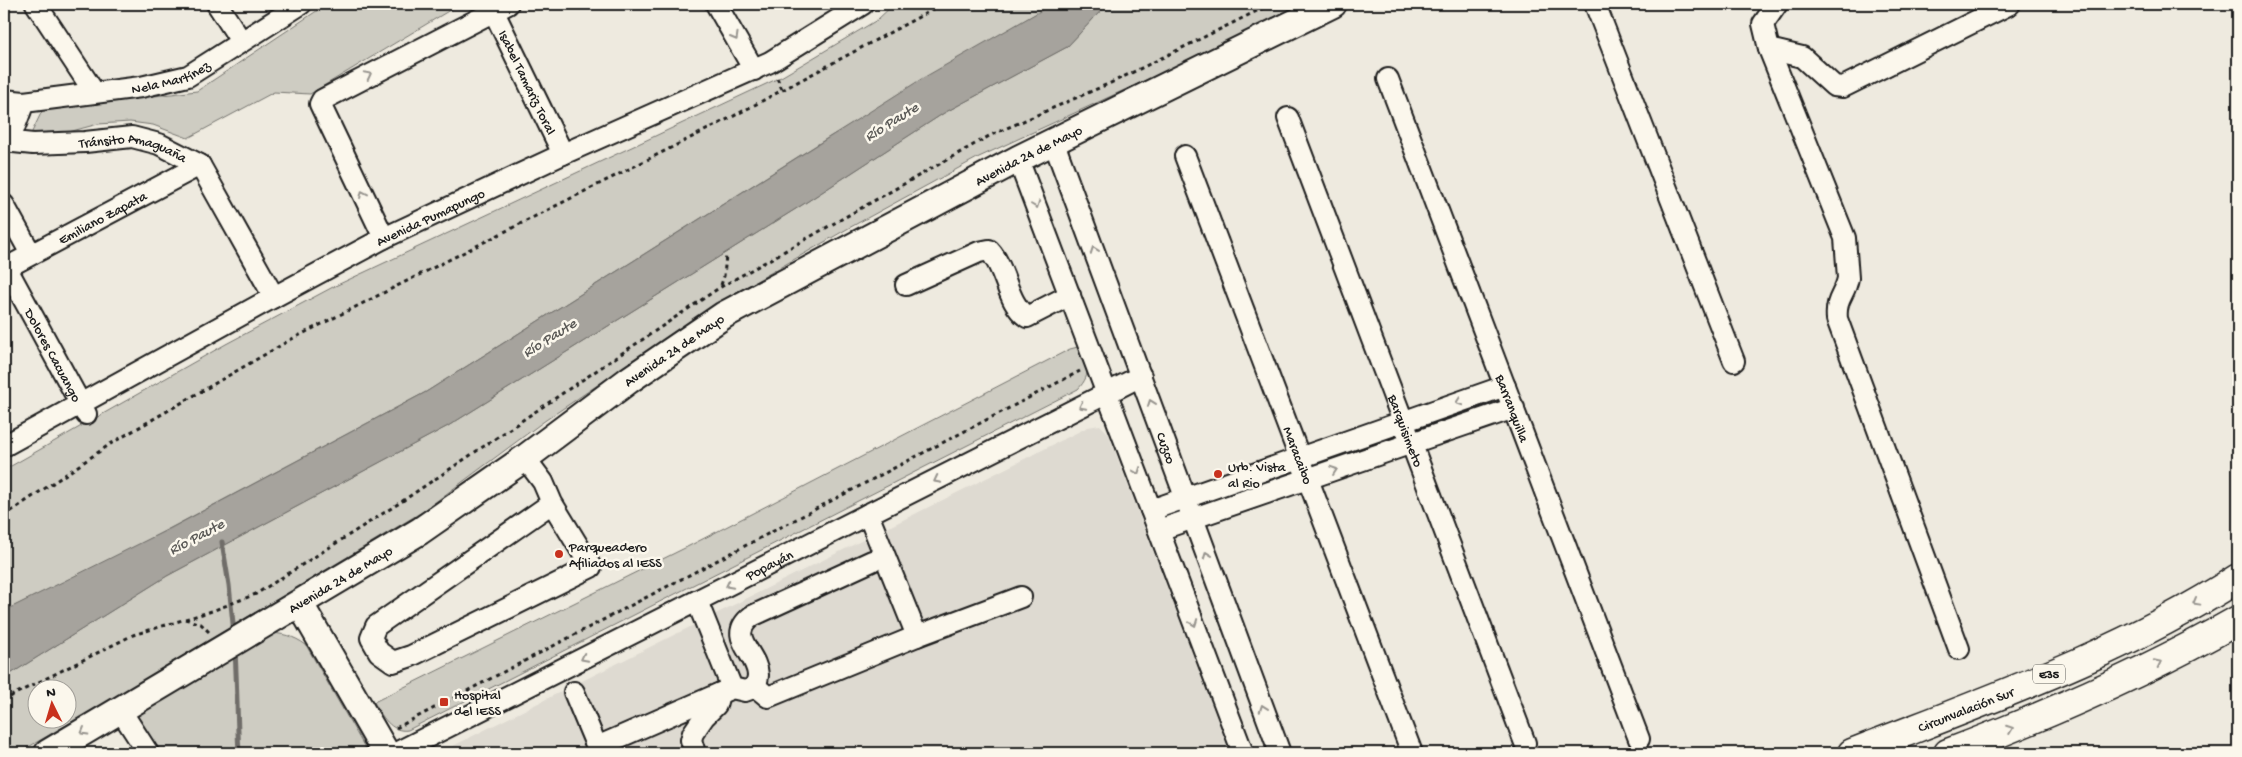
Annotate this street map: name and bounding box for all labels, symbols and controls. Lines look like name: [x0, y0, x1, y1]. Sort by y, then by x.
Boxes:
street label: Isabel Tamariz Toral: [493, 28, 558, 138]
one-way arrow: [729, 31, 739, 40]
street label: Nela Martínez: [131, 58, 215, 99]
one-way arrow: [362, 71, 371, 81]
water label: Río Paute: [862, 99, 923, 146]
street label: Avenida 24 de Mayo: [973, 123, 1086, 191]
street label: Tránsito Amaguaña: [78, 131, 190, 168]
street label: Avenida Pumapungo: [374, 186, 488, 252]
street label: Emiliano Zapata: [56, 188, 152, 250]
one-way arrow: [359, 190, 370, 199]
one-way arrow: [1030, 200, 1040, 209]
one-way arrow: [1090, 247, 1100, 255]
street label: Dolores Cacuango: [19, 305, 84, 406]
street label: Avenida 24 de Mayo: [621, 311, 728, 392]
water label: Río Paute: [520, 315, 581, 362]
street label: Barranquilla: [1490, 372, 1532, 446]
street label: Barquisimeto: [1382, 392, 1426, 470]
one-way arrow: [1455, 396, 1464, 406]
one-way arrow: [1146, 399, 1157, 408]
one-way arrow: [1078, 400, 1087, 410]
street label: Maracaibo: [1278, 425, 1315, 487]
street label: Cuzco: [1151, 430, 1178, 467]
place label: Urb. Vista al Rio: [1228, 460, 1287, 493]
one-way arrow: [1329, 465, 1338, 475]
one-way arrow: [1131, 467, 1141, 475]
marker: Urb. Vista al Rio: [1212, 468, 1224, 480]
one-way arrow: [933, 474, 942, 484]
water label: Río Paute: [166, 515, 229, 560]
place label: Parqueadero Afiliados al IESS: [568, 540, 662, 573]
street label: Avenida 24 de Mayo: [286, 543, 396, 618]
street label: Popayán: [743, 547, 797, 586]
marker: Parqueadero Afiliados al IESS: [553, 548, 565, 560]
one-way arrow: [1203, 551, 1213, 560]
one-way arrow: [725, 578, 734, 589]
one-way arrow: [2192, 596, 2201, 606]
one-way arrow: [1188, 618, 1198, 627]
one-way arrow: [580, 652, 589, 662]
one-way arrow: [2153, 659, 2162, 669]
road number: E35: [2033, 664, 2065, 684]
north arrow: [28, 680, 78, 730]
street label: Circunvalación Sur: [1916, 684, 2018, 738]
text: N: [46, 685, 56, 702]
place label: Hospital del IESS: [454, 688, 501, 721]
marker: Hospital del IESS: [438, 696, 450, 708]
one-way arrow: [1259, 704, 1269, 712]
one-way arrow: [81, 725, 90, 735]
one-way arrow: [2005, 725, 2013, 735]

